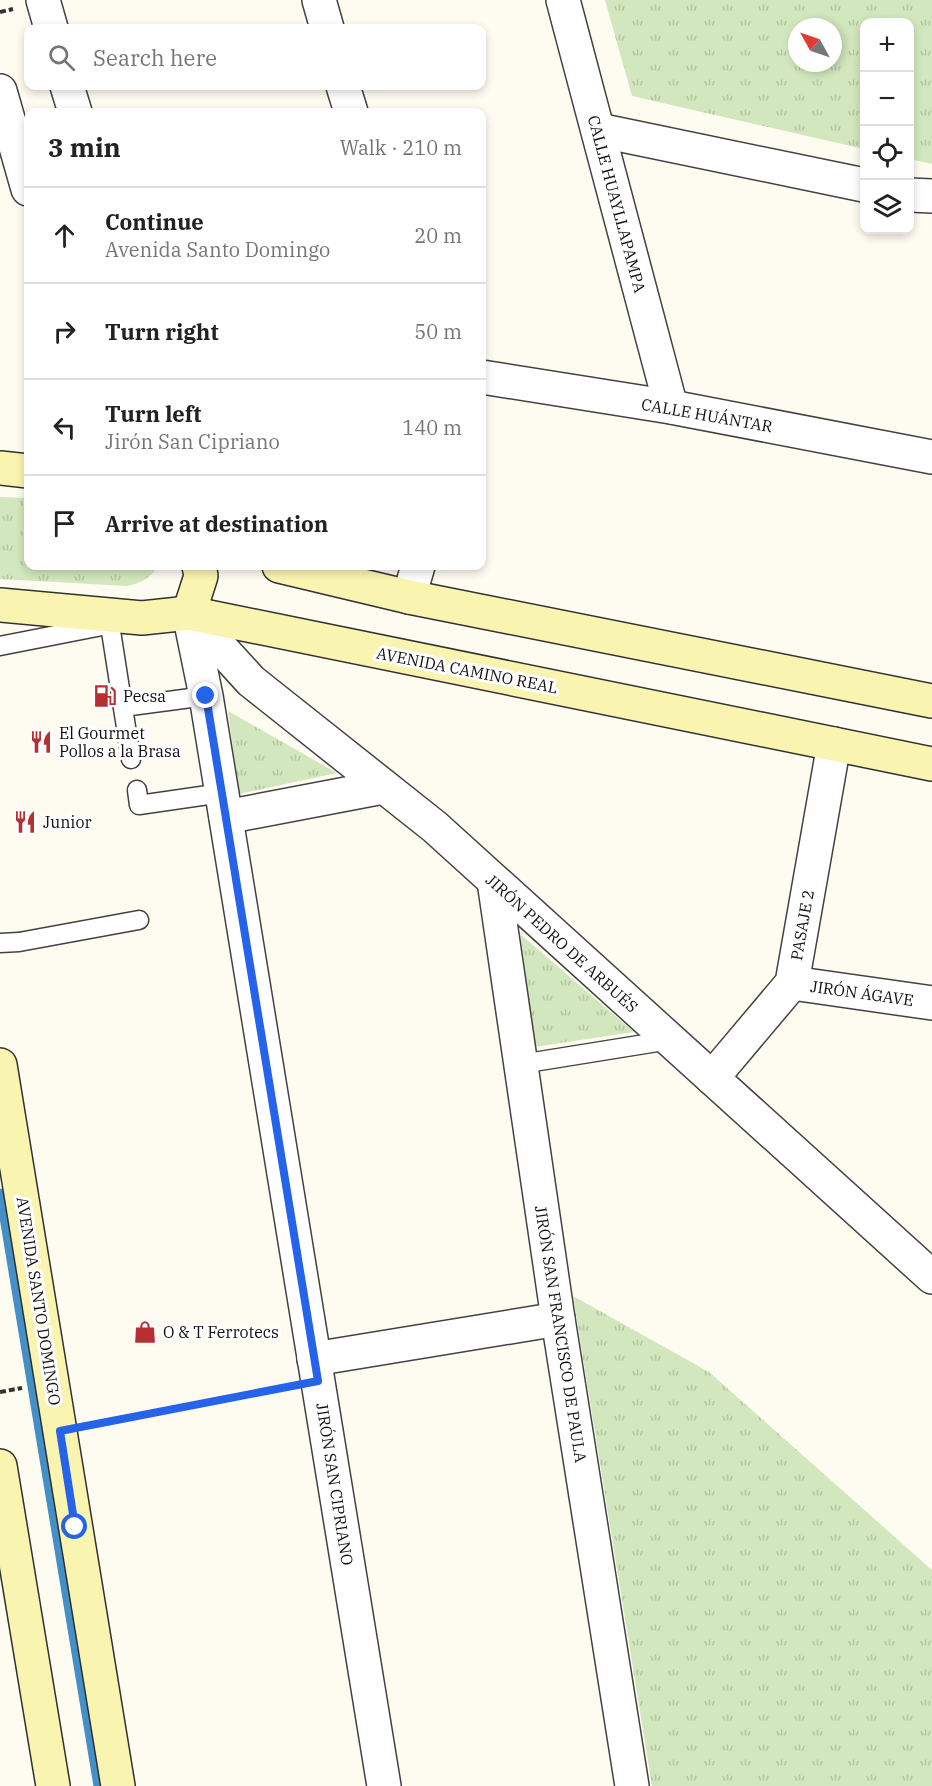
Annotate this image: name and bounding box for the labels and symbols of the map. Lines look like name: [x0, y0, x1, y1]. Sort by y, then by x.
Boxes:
north arrow: [788, 18, 842, 72]
street label: CALLE HUAYLLAPAMPA: [584, 113, 650, 295]
street label: CALLE HUÁNTAR: [640, 393, 775, 436]
street label: AVENIDA CAMINO REAL: [375, 643, 559, 697]
route end: [192, 682, 218, 708]
fuel station icon: Pecsa: [92, 683, 118, 709]
place label: Pecsa: [123, 686, 166, 706]
place label: El Gourmet Pollos a la Brasa: [59, 723, 181, 761]
restaurant icon: El Gourmet Pollos a la Brasa: [28, 729, 54, 755]
restaurant icon: Junior: [12, 809, 38, 835]
place label: Junior: [43, 812, 92, 832]
street label: JIRÓN PEDRO DE ARBUÉS: [482, 869, 643, 1017]
street label: PASAJE 2: [786, 888, 818, 962]
street label: JIRÓN ÁGAVE: [809, 975, 915, 1010]
street label: AVENIDA SANTO DOMINGO: [13, 1195, 65, 1407]
street label: JIRÓN SAN FRANCISCO DE PAULA: [531, 1204, 592, 1464]
shop icon: O & T Ferrotecs: [132, 1319, 158, 1345]
place label: O & T Ferrotecs: [163, 1322, 279, 1342]
street label: JIRÓN SAN CIPRIANO: [312, 1401, 359, 1567]
route start: [61, 1513, 87, 1539]

